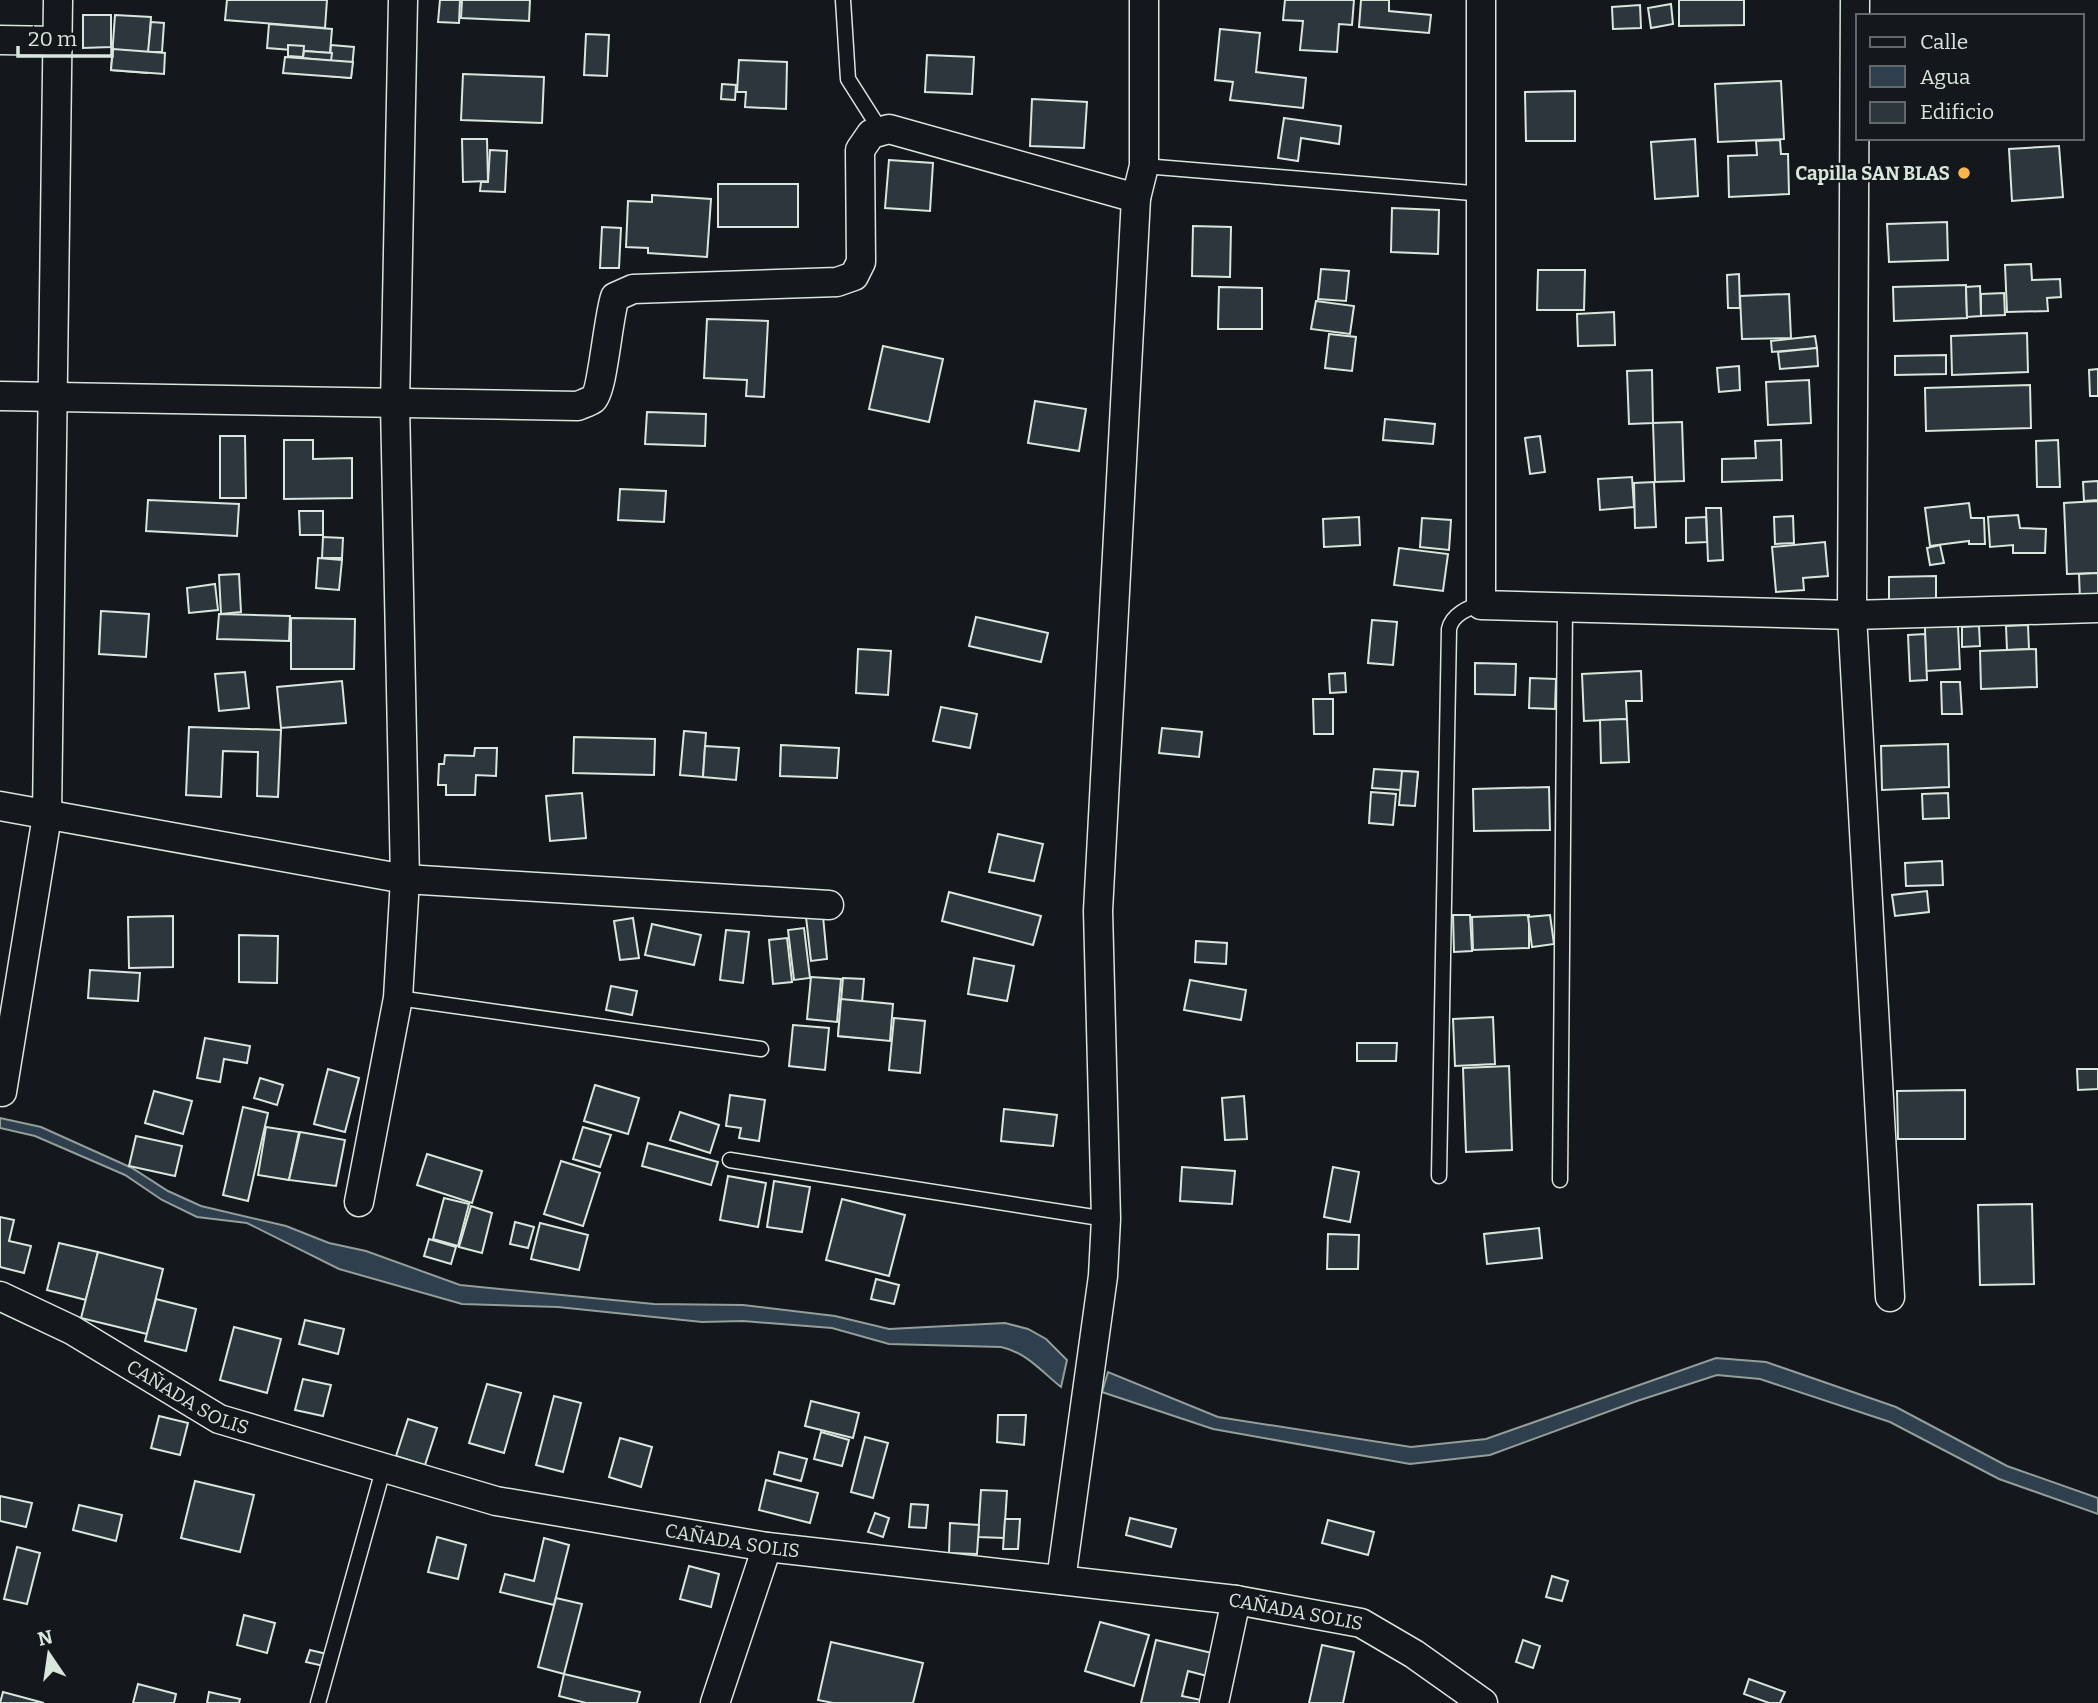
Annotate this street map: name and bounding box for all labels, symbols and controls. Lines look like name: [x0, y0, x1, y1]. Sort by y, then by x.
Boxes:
scale bar: [18, 14, 112, 58]
legend: [1856, 14, 2084, 140]
text: 20 m: [28, 26, 77, 52]
text: Calle: [1920, 29, 1968, 55]
text: Agua: [1920, 64, 1971, 90]
text: Edificio: [1920, 99, 1994, 125]
place label: Capilla SAN BLAS: [1795, 162, 1950, 185]
marker: Capilla SAN BLAS: [1956, 165, 1972, 181]
street label: CAÑADA SOLIS: [123, 1355, 251, 1439]
street label: CAÑADA SOLIS: [663, 1519, 801, 1563]
street label: CAÑADA SOLIS: [1227, 1588, 1365, 1635]
north arrow: [14, 1619, 84, 1689]
text: N: [36, 1625, 55, 1651]

